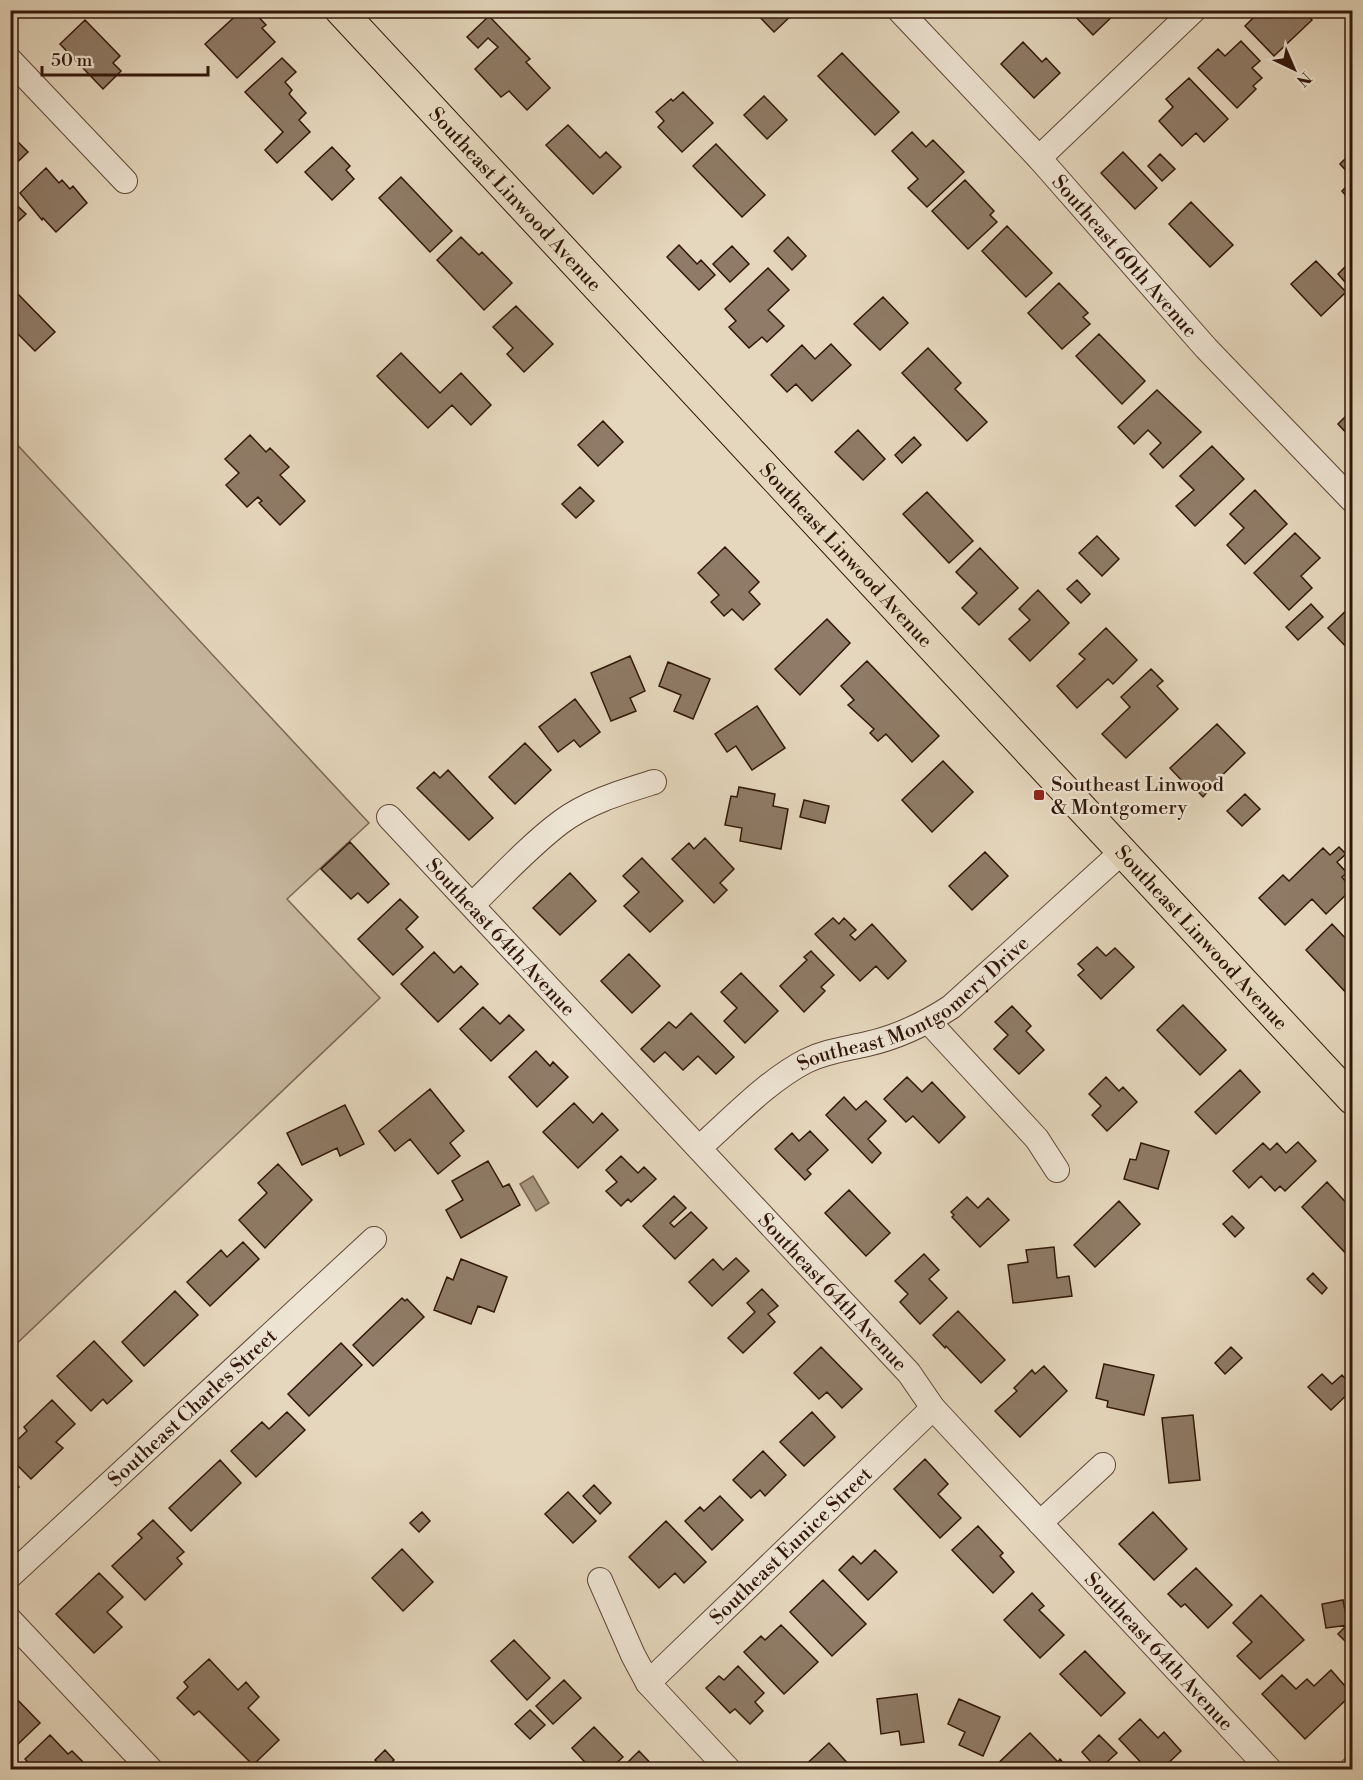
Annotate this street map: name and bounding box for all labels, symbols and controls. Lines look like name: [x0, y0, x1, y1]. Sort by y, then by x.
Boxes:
scale bar: [42, 39, 208, 77]
north arrow: [1264, 39, 1324, 99]
text: 50 m: [51, 49, 93, 72]
text: N: [1292, 67, 1315, 91]
street label: Southeast Linwood Avenue: [423, 102, 606, 298]
street label: Southeast 60th Avenue: [1046, 170, 1202, 343]
street label: Southeast Linwood Avenue: [753, 458, 937, 654]
place label: Southeast Linwood & Montgomery: [1051, 773, 1224, 821]
marker: Southeast Linwood & Montgomery: [1032, 788, 1046, 802]
street label: Southeast Linwood Avenue: [1109, 841, 1293, 1036]
street label: Southeast 64th Avenue: [420, 853, 580, 1022]
street label: Southeast Montgomery Drive: [793, 931, 1035, 1077]
street label: Southeast 64th Avenue: [752, 1208, 912, 1377]
street label: Southeast Charles Street: [103, 1324, 283, 1493]
street label: Southeast Eunice Street: [705, 1463, 878, 1631]
street label: Southeast 64th Avenue: [1078, 1568, 1238, 1737]

